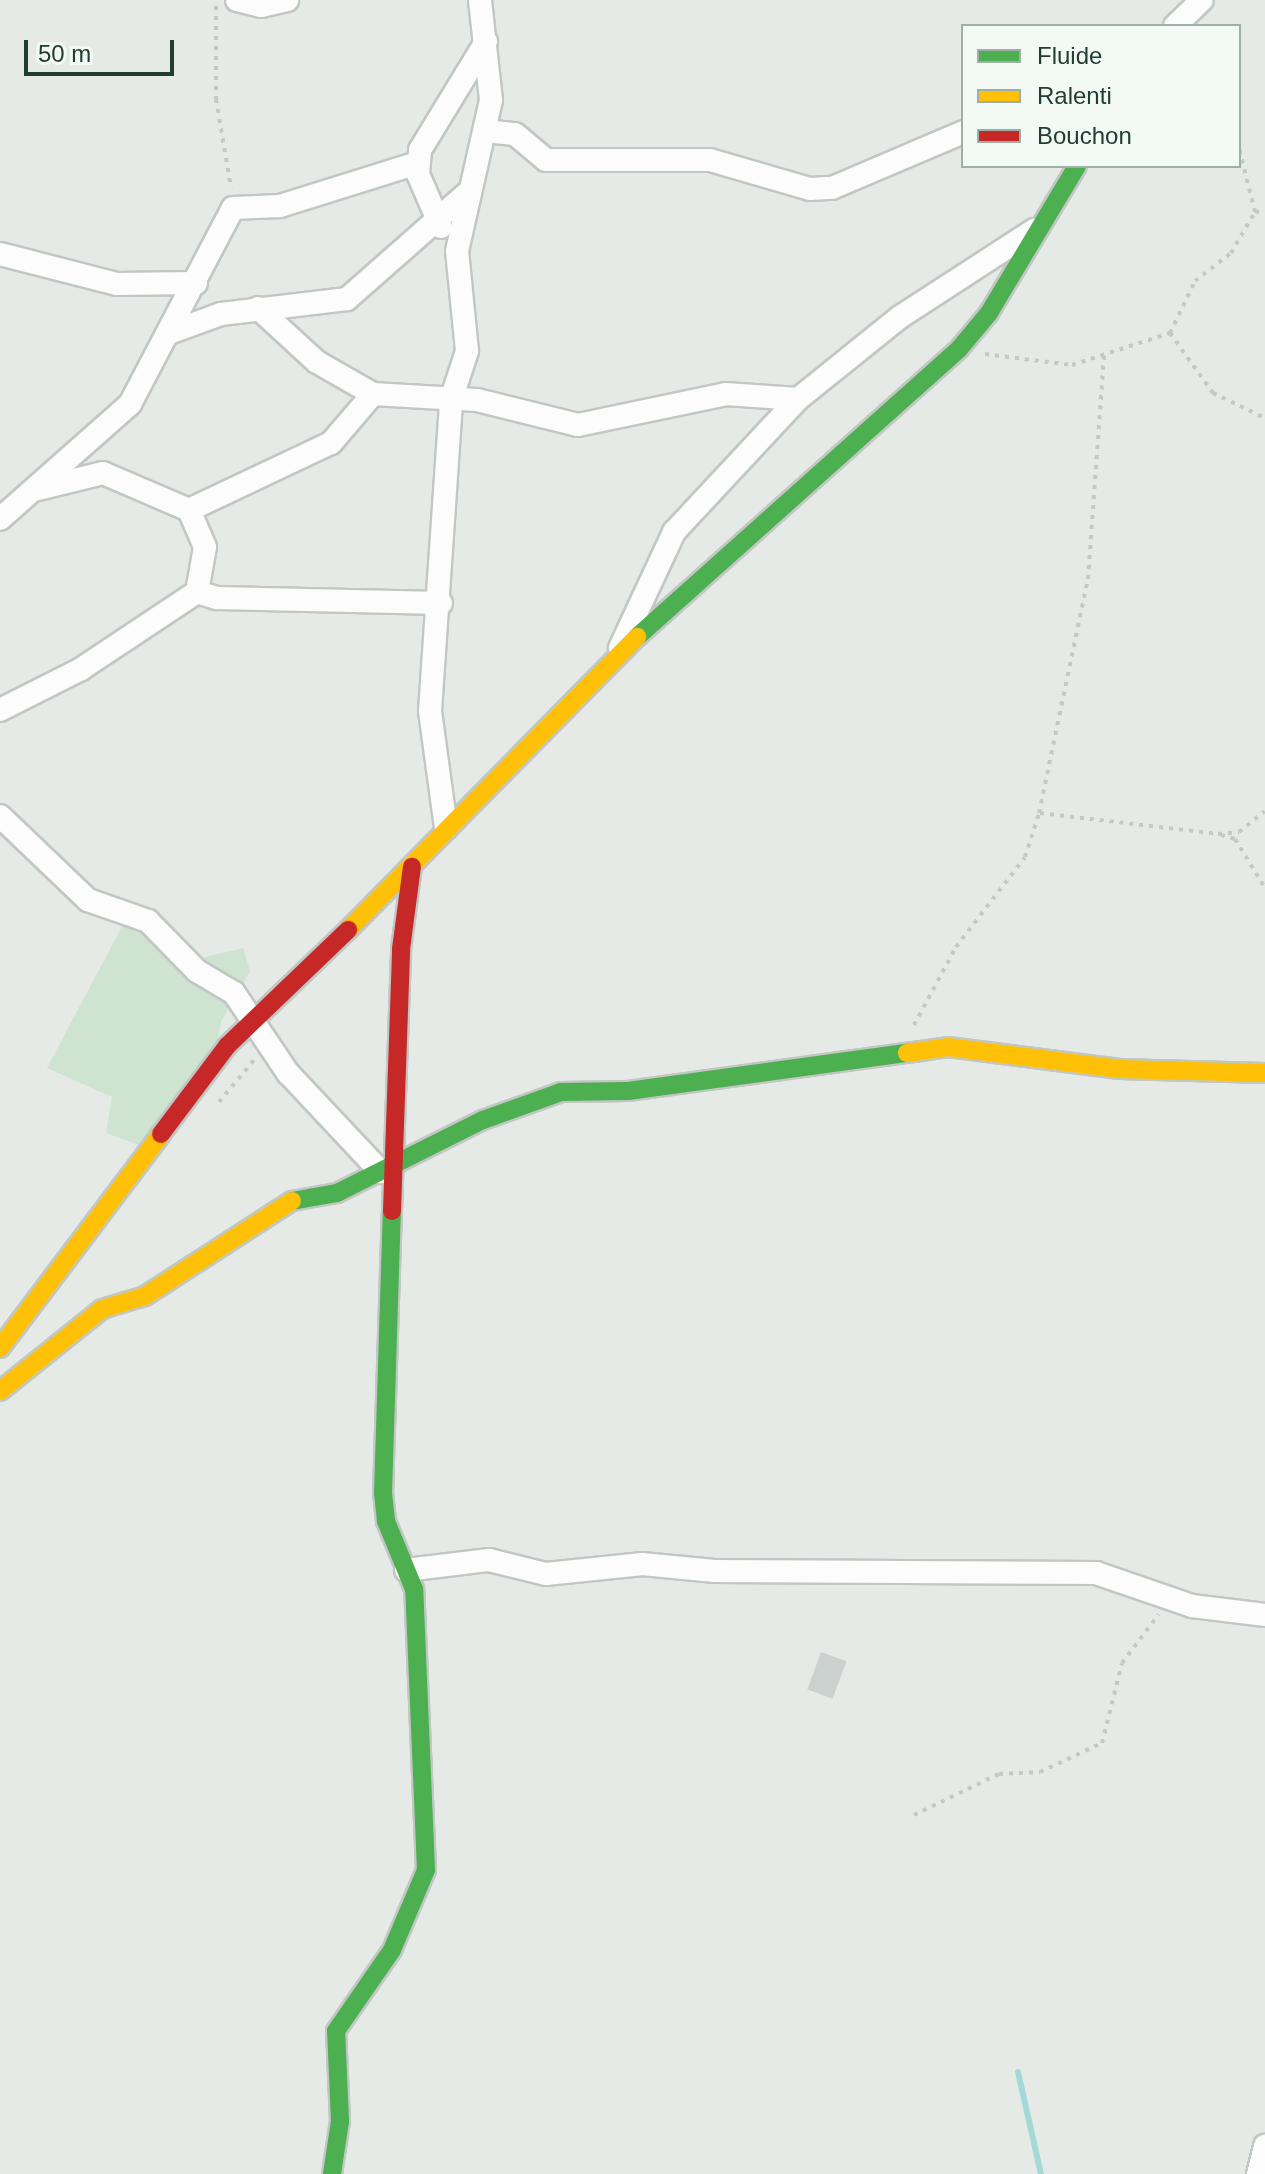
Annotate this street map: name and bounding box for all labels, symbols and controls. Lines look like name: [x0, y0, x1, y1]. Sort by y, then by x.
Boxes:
scale bar: [28, 24, 178, 74]
legend: [961, 24, 1241, 168]
text: 50 m: [38, 40, 91, 67]
text: Fluide: [1037, 42, 1102, 69]
text: Ralenti: [1037, 82, 1112, 109]
text: Bouchon: [1037, 122, 1132, 149]

